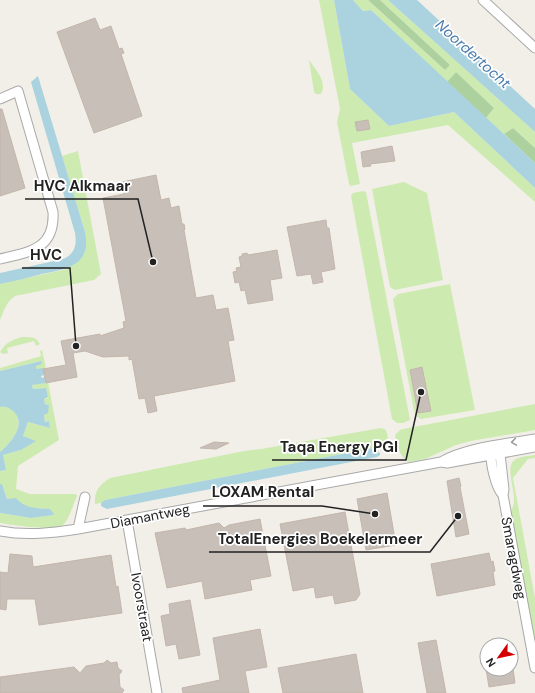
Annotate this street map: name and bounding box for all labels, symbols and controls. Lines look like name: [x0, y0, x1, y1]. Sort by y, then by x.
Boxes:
water label: Noordertocht: [431, 15, 515, 93]
callout: HVC Alkmaar: [25, 172, 138, 199]
text: HVC Alkmaar: [34, 176, 130, 196]
callout: HVC: [22, 241, 70, 268]
text: HVC: [30, 245, 62, 265]
callout: Taqa Energy PGI: [272, 433, 406, 460]
text: Taqa Energy PGI: [280, 437, 398, 457]
one-way arrow: [511, 438, 517, 446]
callout: LOXAM Rental: [203, 479, 322, 506]
text: LOXAM Rental: [212, 482, 314, 502]
street label: Diamantweg: [109, 499, 191, 533]
street label: Smaragdweg: [497, 515, 531, 601]
callout: TotalEnergies Boekelermeer: [209, 525, 430, 552]
text: TotalEnergies Boekelermeer: [218, 529, 422, 549]
street label: Ivoorstraat: [127, 571, 157, 643]
north arrow: [479, 637, 519, 677]
text: N: [483, 655, 499, 670]

